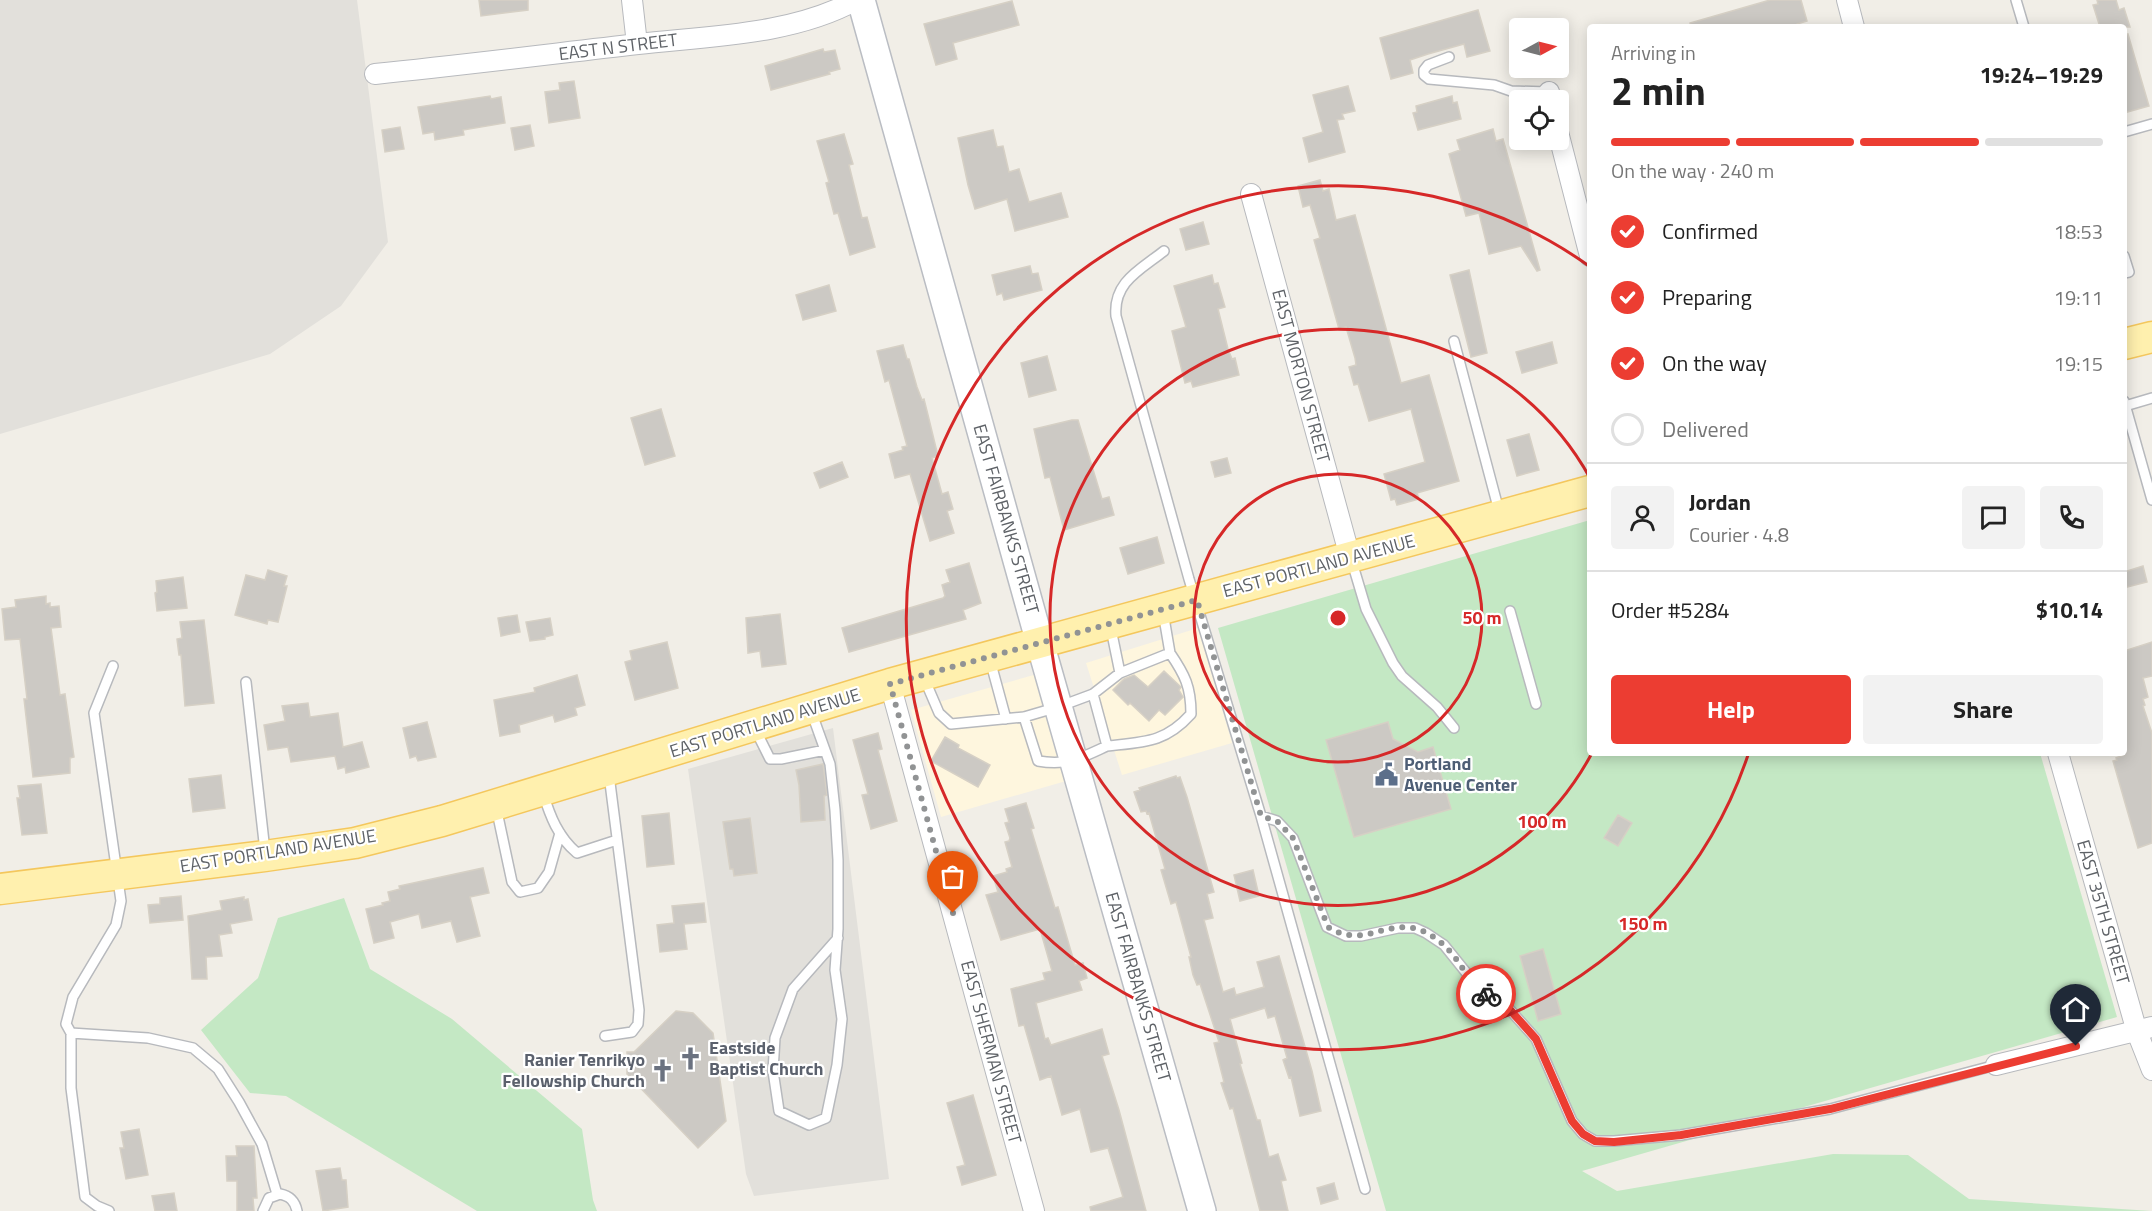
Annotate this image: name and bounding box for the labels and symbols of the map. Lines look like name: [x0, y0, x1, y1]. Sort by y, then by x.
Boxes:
north arrow: [1509, 18, 1569, 78]
street label: EAST N STREET: [557, 26, 679, 67]
street label: EAST MORTON STREET: [1265, 286, 1338, 466]
street label: EAST FAIRBANKS STREET: [966, 421, 1047, 617]
street label: EAST PORTLAND AVENUE: [1220, 527, 1418, 604]
text: 50 m: [1462, 604, 1502, 631]
centre of rings: [1328, 608, 1348, 628]
street label: EAST PORTLAND AVENUE: [666, 681, 864, 764]
place label: Portland Avenue Center: [1404, 750, 1517, 798]
public building icon: Portland Avenue Center: [1373, 761, 1399, 787]
text: 100 m: [1517, 808, 1567, 835]
street label: EAST PORTLAND AVENUE: [178, 822, 378, 879]
street label: EAST 35TH STREET: [2070, 836, 2137, 988]
pin: [927, 851, 978, 913]
street label: EAST FAIRBANKS STREET: [1098, 889, 1179, 1085]
text: 150 m: [1618, 910, 1668, 937]
street label: EAST SHERMAN STREET: [954, 957, 1029, 1147]
courier: [1456, 964, 1516, 1024]
pin: [2050, 984, 2101, 1046]
place label: Eastside Baptist Church: [709, 1034, 824, 1082]
church icon: Eastside Baptist Church: [678, 1045, 704, 1071]
place label: Ranier Tenrikyo Fellowship Church: [502, 1046, 645, 1094]
church icon: Ranier Tenrikyo Fellowship Church: [650, 1057, 676, 1083]

